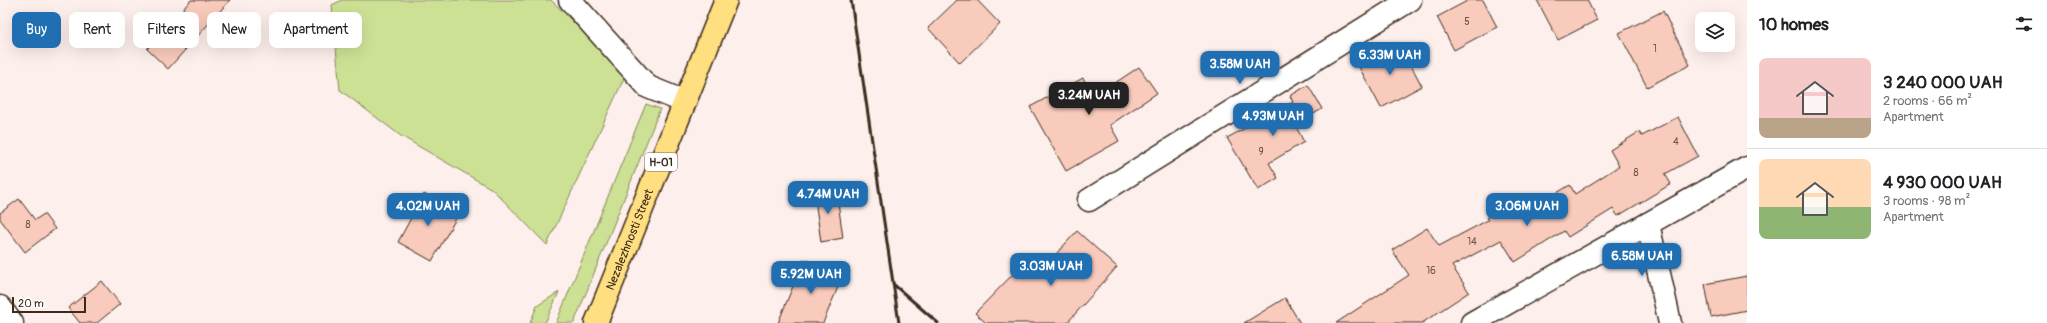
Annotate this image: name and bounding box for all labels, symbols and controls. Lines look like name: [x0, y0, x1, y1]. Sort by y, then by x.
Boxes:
chip: Buy: [12, 12, 61, 48]
chip: Rent: [69, 12, 125, 48]
chip: Filters: [133, 12, 199, 48]
chip: New: [207, 12, 261, 48]
chip: Apartment: [269, 12, 362, 48]
map controls: [1695, 12, 1735, 52]
button: layers: [1695, 12, 1735, 52]
icon: filters: [2013, 13, 2035, 35]
text: 10 homes: [1759, 14, 1829, 35]
house number: 5: [1464, 16, 1470, 28]
pin: 6.33M UAH: [1344, 42, 1436, 76]
house number: 1: [1653, 43, 1657, 55]
text: 6.33M UAH: [1359, 47, 1421, 63]
pin: 3.58M UAH: [1194, 51, 1286, 85]
text: 3.58M UAH: [1209, 56, 1271, 72]
text: 3 240 000 UAH: [1883, 72, 2002, 93]
icon: home: [1791, 74, 1839, 122]
pin: 3.24M UAH: [1043, 82, 1135, 116]
text: 3.24M UAH: [1058, 87, 1120, 103]
text: 2 rooms · 66 m²: [1883, 93, 1972, 109]
pin: 4.93M UAH: [1227, 103, 1319, 137]
text: 4.93M UAH: [1242, 108, 1304, 124]
text: Apartment: [1883, 109, 1944, 125]
house number: 4: [1673, 136, 1679, 148]
house number: 9: [1258, 146, 1264, 158]
road number: Н-01: [645, 153, 677, 171]
house number: 8: [1633, 167, 1639, 179]
text: 4 930 000 UAH: [1883, 172, 2002, 193]
icon: home: [1791, 175, 1839, 223]
pin: 4.74M UAH: [782, 181, 874, 215]
text: 4.74M UAH: [797, 186, 859, 202]
street label: Nezalezhnosti Street: [603, 187, 657, 292]
pin: 4.02M UAH: [382, 193, 474, 227]
pin: 3.06M UAH: [1481, 193, 1573, 227]
text: 3 rooms · 98 m²: [1883, 193, 1970, 209]
text: 4.02M UAH: [396, 198, 460, 214]
text: 3.06M UAH: [1495, 198, 1559, 214]
text: Apartment: [1883, 209, 1944, 225]
house number: 8: [25, 219, 31, 231]
house number: 14: [1467, 236, 1477, 248]
pin: 6.58M UAH: [1596, 243, 1688, 277]
text: 6.58M UAH: [1611, 248, 1673, 264]
pin: 3.03M UAH: [1005, 253, 1097, 287]
text: 3.03M UAH: [1019, 258, 1083, 274]
pin: 5.92M UAH: [765, 261, 857, 295]
house number: 16: [1426, 265, 1436, 277]
text: 5.92M UAH: [780, 266, 842, 282]
scale bar: [12, 295, 86, 314]
text: 20 m: [18, 297, 44, 310]

